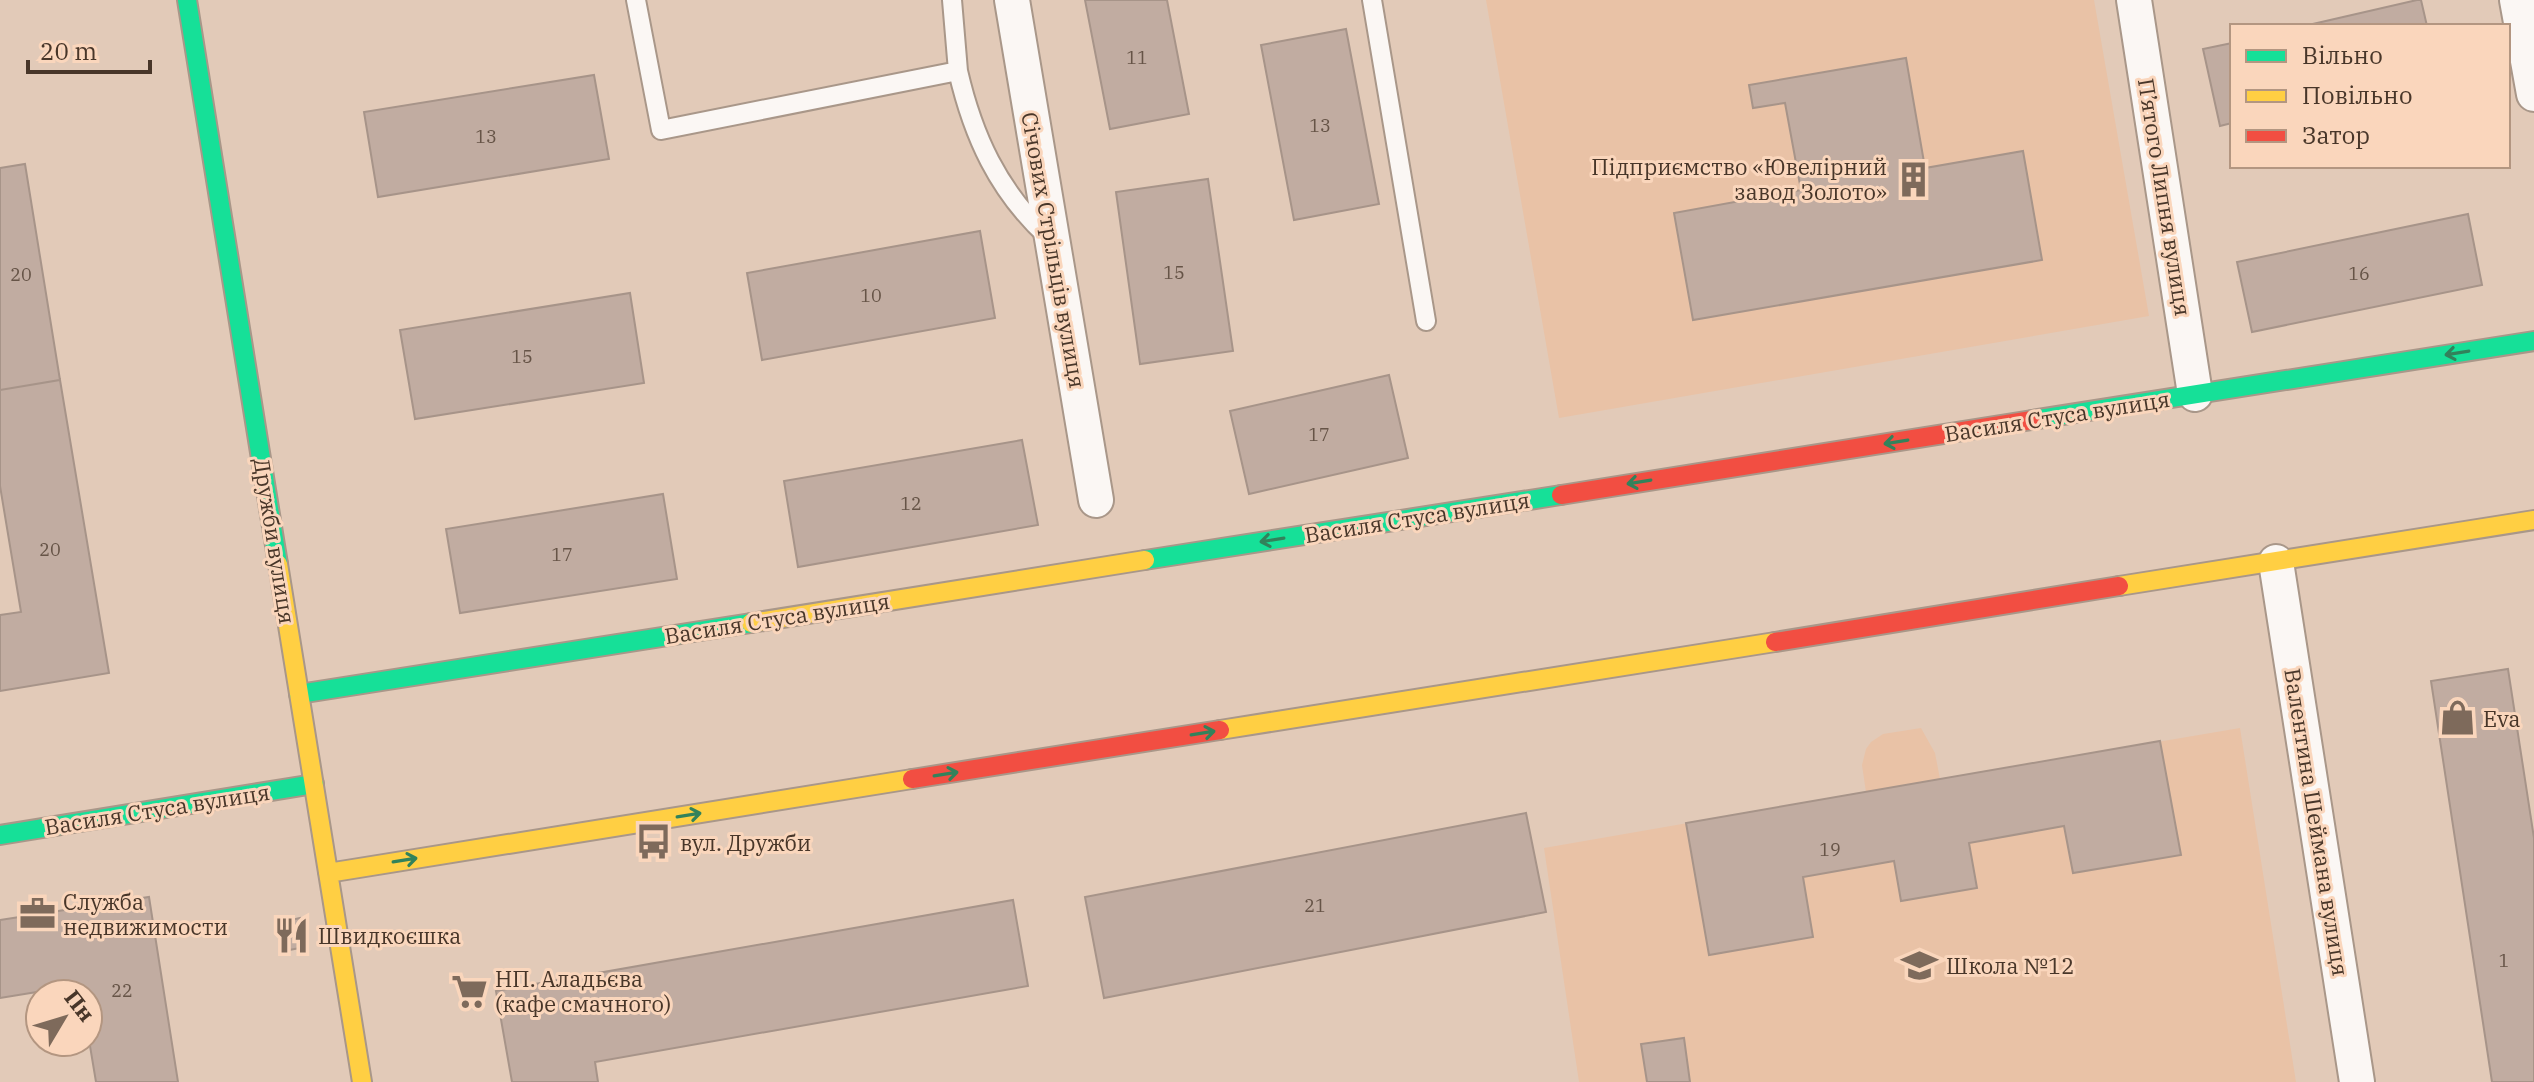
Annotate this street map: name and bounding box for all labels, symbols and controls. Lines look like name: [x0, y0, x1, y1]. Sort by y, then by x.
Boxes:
scale bar: [28, 24, 150, 74]
legend: [2230, 24, 2510, 168]
text: 20 m: [40, 35, 97, 67]
text: Вільно: [2302, 39, 2383, 71]
house number: 11: [1126, 46, 1148, 69]
street label: П’ятого Липня вулиця: [2132, 76, 2198, 318]
text: Повільно: [2302, 79, 2412, 111]
street label: Січових Стрільців вулиця: [1015, 110, 1093, 390]
house number: 13: [1309, 114, 1331, 137]
text: Затор: [2302, 119, 2370, 151]
house number: 13: [475, 125, 497, 148]
place label: Підприємство «Ювелірний завод Золото»: [1591, 152, 1887, 206]
building icon: Підприємство «Ювелірний завод Золото»: [1894, 160, 1932, 198]
house number: 15: [1163, 261, 1185, 284]
house number: 16: [2348, 262, 2370, 285]
house number: 20: [10, 263, 32, 286]
house number: 10: [860, 284, 882, 307]
house number: 15: [511, 345, 533, 368]
one-way arrow: [2445, 346, 2470, 361]
street label: Василя Стуса вулиця: [1942, 384, 2172, 448]
house number: 17: [1308, 423, 1330, 446]
one-way arrow: [1884, 435, 1909, 450]
street label: Дружби вулиця: [248, 456, 302, 626]
one-way arrow: [1627, 475, 1652, 490]
street label: Василя Стуса вулиця: [1302, 485, 1532, 549]
house number: 12: [900, 492, 922, 515]
one-way arrow: [1259, 533, 1285, 548]
house number: 20: [39, 538, 61, 561]
house number: 17: [551, 543, 573, 566]
street label: Василя Стуса вулиця: [662, 586, 892, 650]
street label: Валентина Шеймана вулиця: [2278, 666, 2356, 978]
shop icon: Eva: [2438, 699, 2476, 737]
place label: Eva: [2483, 704, 2520, 733]
one-way arrow: [1190, 725, 1215, 740]
one-way arrow: [933, 766, 958, 781]
street label: Василя Стуса вулиця: [42, 777, 272, 841]
one-way arrow: [676, 807, 702, 822]
bus stop icon: вул. Дружби: [635, 823, 673, 861]
place label: вул. Дружби: [680, 828, 811, 857]
house number: 19: [1819, 838, 1841, 861]
one-way arrow: [392, 852, 417, 867]
place label: Служба недвижимости: [63, 887, 228, 941]
house number: 21: [1304, 894, 1326, 917]
office icon: Служба недвижимости: [18, 895, 56, 933]
restaurant icon: Швидкоєшка: [273, 916, 311, 954]
place label: Швидкоєшка: [318, 921, 461, 950]
school or university icon: Школа №12: [1901, 946, 1939, 984]
house number: 1: [2499, 949, 2509, 972]
place label: Школа №12: [1946, 951, 2075, 980]
place label: НП. Аладьєва (кафе смачного): [495, 964, 671, 1018]
supermarket icon: НП. Аладьєва (кафе смачного): [450, 972, 488, 1010]
north arrow: [24, 978, 104, 1058]
house number: 22: [111, 979, 133, 1002]
text: Пн: [59, 984, 102, 1027]

